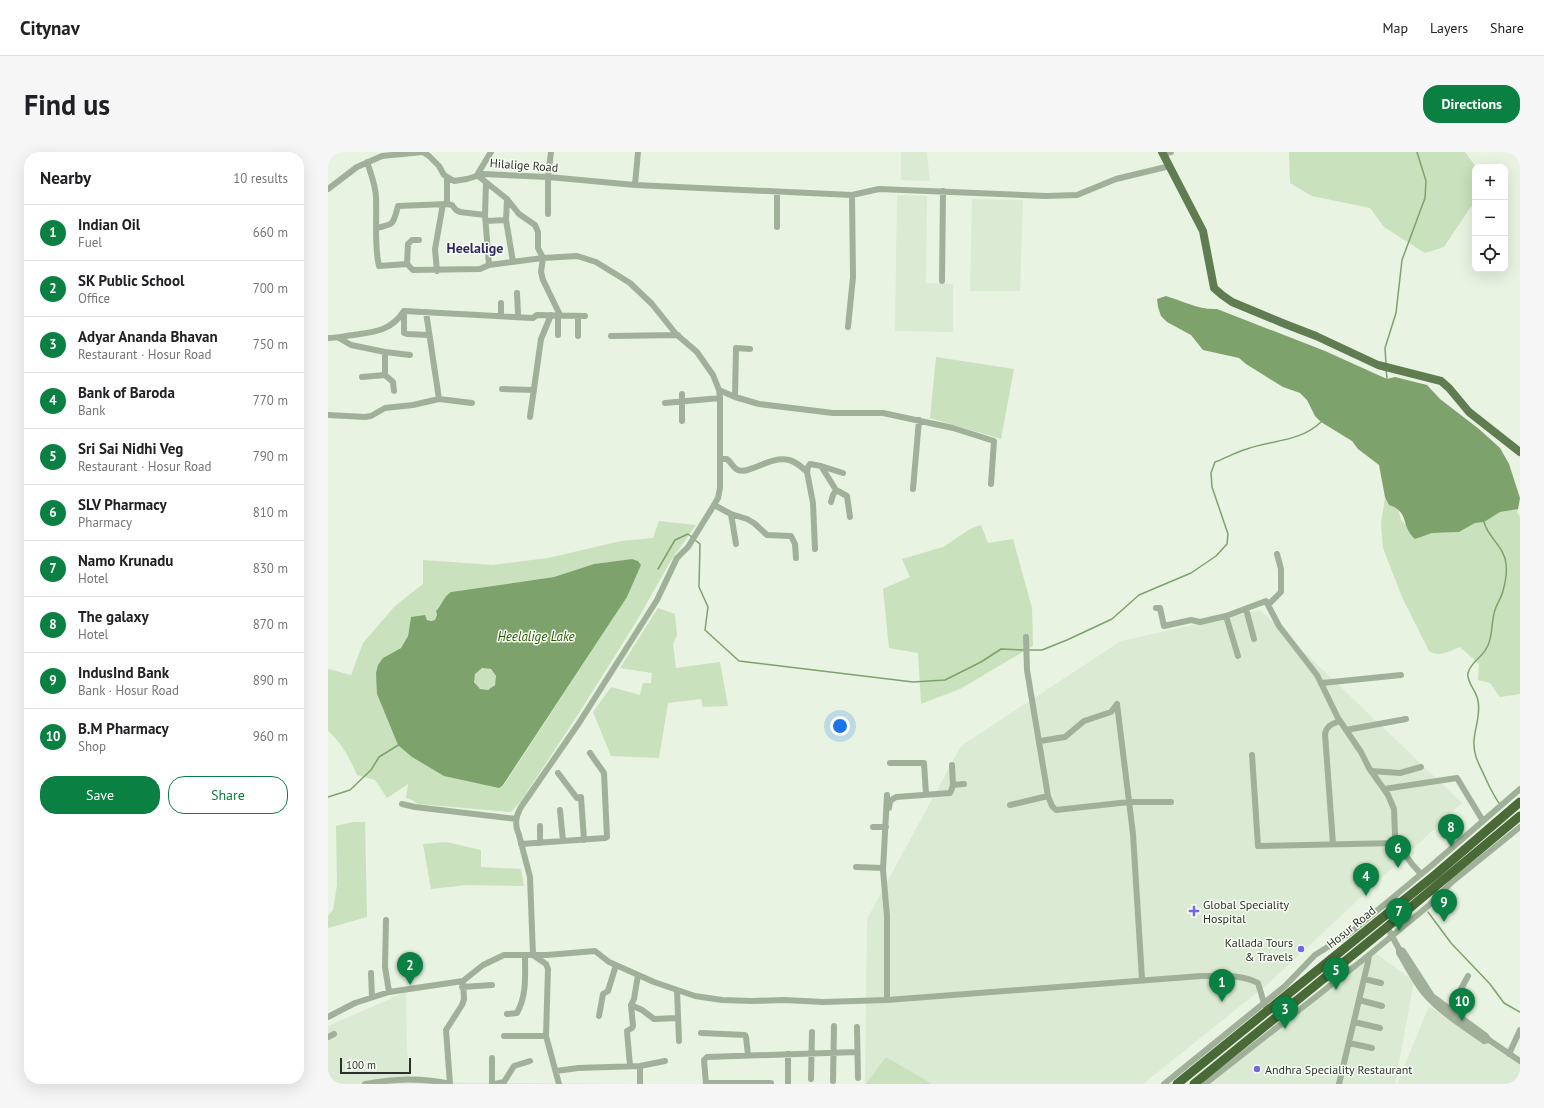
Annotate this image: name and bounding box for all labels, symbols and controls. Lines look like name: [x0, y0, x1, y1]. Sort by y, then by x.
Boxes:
text: Citynav: [20, 16, 80, 40]
text: Map: [1382, 19, 1408, 37]
text: Layers: [1430, 19, 1468, 37]
text: Share: [1490, 19, 1524, 37]
button: Directions: [1423, 85, 1520, 123]
text: Find us: [24, 86, 110, 123]
street label: Hilalige Road: [489, 155, 559, 175]
map controls: [1472, 164, 1508, 272]
button: +: [1472, 164, 1508, 200]
text: Nearby: [40, 167, 91, 189]
text: 10 results: [233, 170, 288, 187]
button: −: [1472, 200, 1508, 236]
text: Indian Oil: [78, 215, 140, 234]
text: 1: [49, 224, 57, 241]
text: 660 m: [253, 224, 288, 241]
text: Fuel: [78, 234, 102, 251]
button: locate: [1472, 236, 1508, 272]
district label: Heelalige: [447, 239, 503, 257]
text: SK Public School: [78, 271, 184, 290]
text: 2: [49, 280, 57, 297]
text: 700 m: [253, 280, 288, 297]
text: Office: [78, 290, 110, 307]
text: Adyar Ananda Bhavan: [78, 327, 218, 346]
text: 3: [49, 336, 57, 353]
text: 750 m: [253, 336, 288, 353]
text: Restaurant · Hosur Road: [78, 346, 211, 363]
text: Bank of Baroda: [78, 383, 175, 402]
text: 4: [49, 392, 57, 409]
text: 770 m: [253, 392, 288, 409]
text: Bank: [78, 402, 105, 419]
text: Sri Sai Nidhi Veg: [78, 439, 183, 458]
text: 5: [49, 448, 57, 465]
text: 790 m: [253, 448, 288, 465]
text: Restaurant · Hosur Road: [78, 458, 211, 475]
text: SLV Pharmacy: [78, 495, 167, 514]
text: 6: [49, 504, 57, 521]
text: 810 m: [253, 504, 288, 521]
text: Pharmacy: [78, 514, 132, 531]
text: Namo Krunadu: [78, 551, 173, 570]
text: 7: [49, 560, 57, 577]
text: 830 m: [253, 560, 288, 577]
text: Hotel: [78, 570, 108, 587]
text: The galaxy: [78, 607, 149, 626]
text: 8: [49, 616, 57, 633]
text: 870 m: [253, 616, 288, 633]
text: Hotel: [78, 626, 108, 643]
water label: Heelalige Lake: [498, 628, 574, 645]
text: IndusInd Bank: [78, 663, 169, 682]
text: 9: [49, 672, 57, 689]
text: 890 m: [253, 672, 288, 689]
text: Bank · Hosur Road: [78, 682, 179, 699]
your location: [830, 716, 850, 736]
text: B.M Pharmacy: [78, 719, 169, 738]
text: 10: [46, 728, 60, 745]
text: 960 m: [253, 728, 288, 745]
text: Shop: [78, 738, 106, 755]
button: Save: [40, 776, 160, 814]
button: Share: [168, 776, 288, 814]
pin: 8: [1438, 814, 1464, 847]
pin: 6: [1385, 835, 1411, 868]
pin: 4: [1353, 863, 1379, 896]
pin: 9: [1431, 889, 1457, 922]
place label: Global Speciality Hospital: [1203, 897, 1290, 926]
pin: 7: [1386, 898, 1412, 931]
street label: Hosur Road: [1323, 903, 1379, 951]
marker: Global Speciality Hospital: [1188, 905, 1200, 917]
place label: Kallada Tours & Travels: [1225, 935, 1293, 964]
marker: Kallada Tours & Travels: [1296, 944, 1306, 954]
pin: 2: [397, 952, 423, 985]
pin: 5: [1323, 957, 1349, 990]
pin: 1: [1209, 969, 1235, 1002]
pin: 10: [1449, 988, 1475, 1021]
pin: 3: [1272, 996, 1298, 1029]
scale bar: [340, 1056, 411, 1075]
text: 100 m: [346, 1058, 376, 1072]
place label: Andhra Speciality Restaurant: [1265, 1062, 1412, 1077]
marker: Andhra Speciality Restaurant: [1252, 1064, 1262, 1074]

